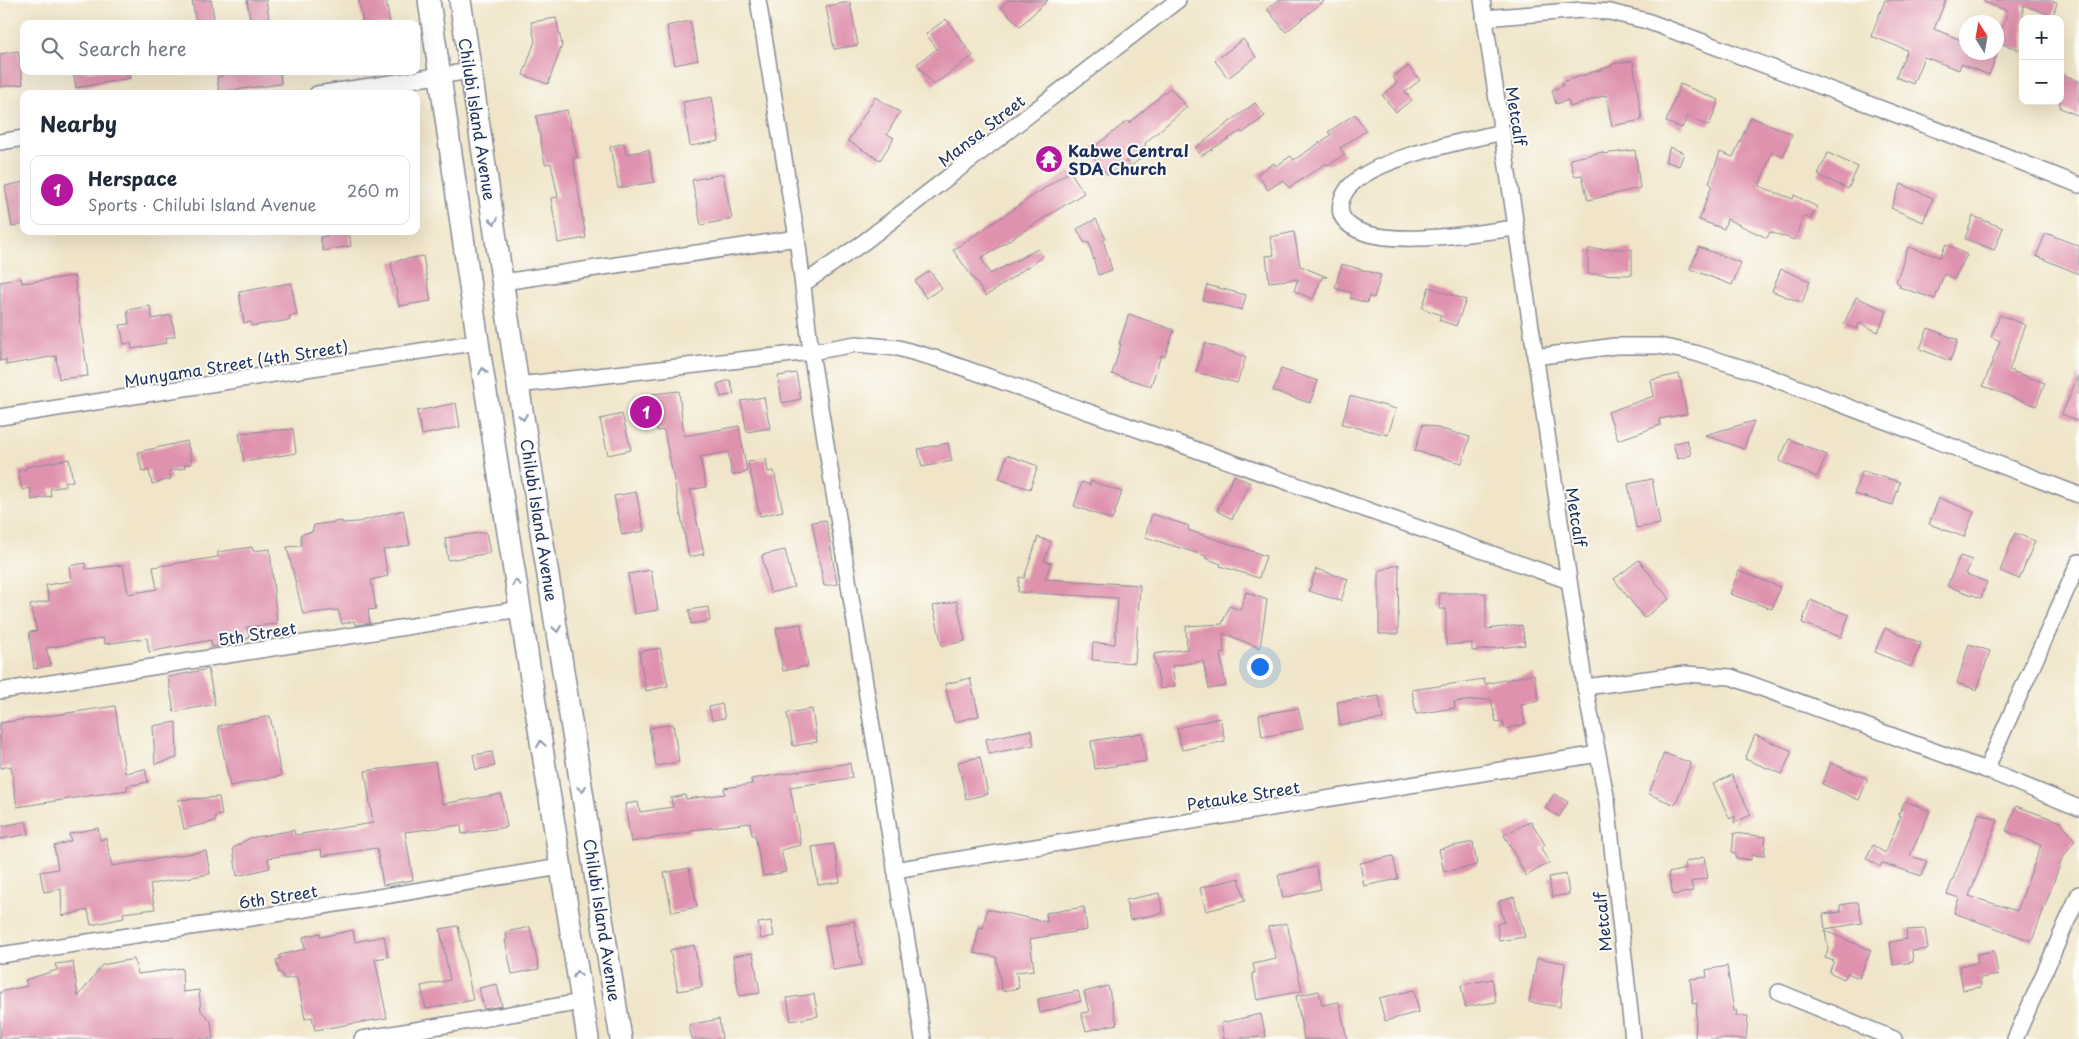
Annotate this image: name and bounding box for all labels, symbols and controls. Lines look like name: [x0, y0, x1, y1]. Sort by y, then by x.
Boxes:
north arrow: [1959, 15, 2004, 60]
map controls: [2019, 15, 2064, 105]
button: +: [2019, 15, 2064, 60]
search box: [20, 20, 420, 75]
icon: search: [38, 34, 66, 62]
text: Search here: [78, 34, 187, 62]
street label: Chilubi Island Avenue: [453, 36, 503, 202]
button: −: [2019, 60, 2064, 105]
street label: Metcalf: [1500, 85, 1534, 149]
street label: Mansa Street: [932, 88, 1030, 172]
text: Nearby: [40, 107, 117, 139]
place label: Kabwe Central SDA Church: [1068, 138, 1189, 180]
temple icon: Kabwe Central SDA Church: [1034, 144, 1064, 174]
text: Herspace: [88, 164, 177, 192]
text: 1: [53, 178, 61, 202]
text: 260 m: [347, 178, 399, 202]
text: Sports · Chilubi Island Avenue: [88, 192, 316, 216]
one-way arrow: [488, 217, 498, 226]
street label: Munyama Street (4th Street): [122, 333, 350, 393]
one-way arrow: [478, 367, 488, 375]
pin: 1: [630, 393, 662, 431]
one-way arrow: [518, 412, 528, 421]
street label: Chilubi Island Avenue: [515, 437, 565, 603]
street label: Metcalf: [1560, 486, 1594, 550]
one-way arrow: [511, 579, 521, 588]
street label: 5th Street: [216, 615, 298, 651]
one-way arrow: [551, 625, 562, 633]
your location: [1247, 654, 1273, 680]
one-way arrow: [536, 740, 547, 748]
street label: Petauke Street: [1185, 774, 1302, 816]
one-way arrow: [577, 785, 587, 794]
street label: Chilubi Island Avenue: [578, 837, 628, 1003]
street label: 6th Street: [237, 878, 319, 914]
street label: Metcalf: [1587, 890, 1617, 953]
one-way arrow: [573, 969, 583, 978]

